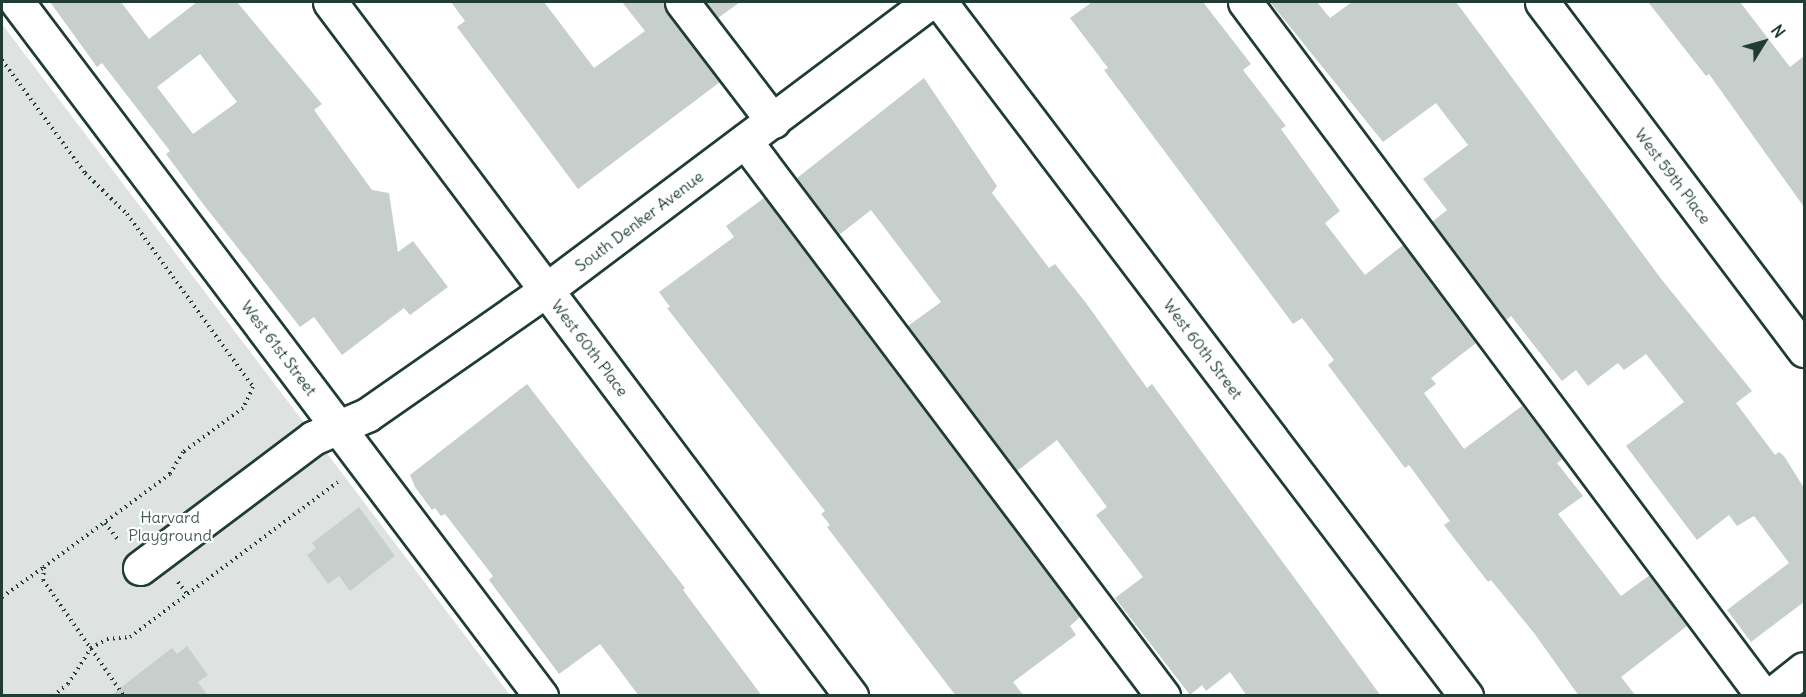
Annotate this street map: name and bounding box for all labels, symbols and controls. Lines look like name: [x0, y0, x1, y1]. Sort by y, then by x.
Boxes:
north arrow: [1734, 12, 1794, 72]
text: N: [1767, 21, 1790, 42]
street label: West 59th Place: [1631, 124, 1715, 228]
street label: South Denker Avenue: [571, 167, 707, 275]
street label: West 60th Street: [1159, 295, 1247, 403]
street label: West 60th Place: [547, 296, 633, 400]
street label: West 61st Street: [237, 297, 321, 399]
park label: Harvard Playground: [128, 507, 212, 545]

